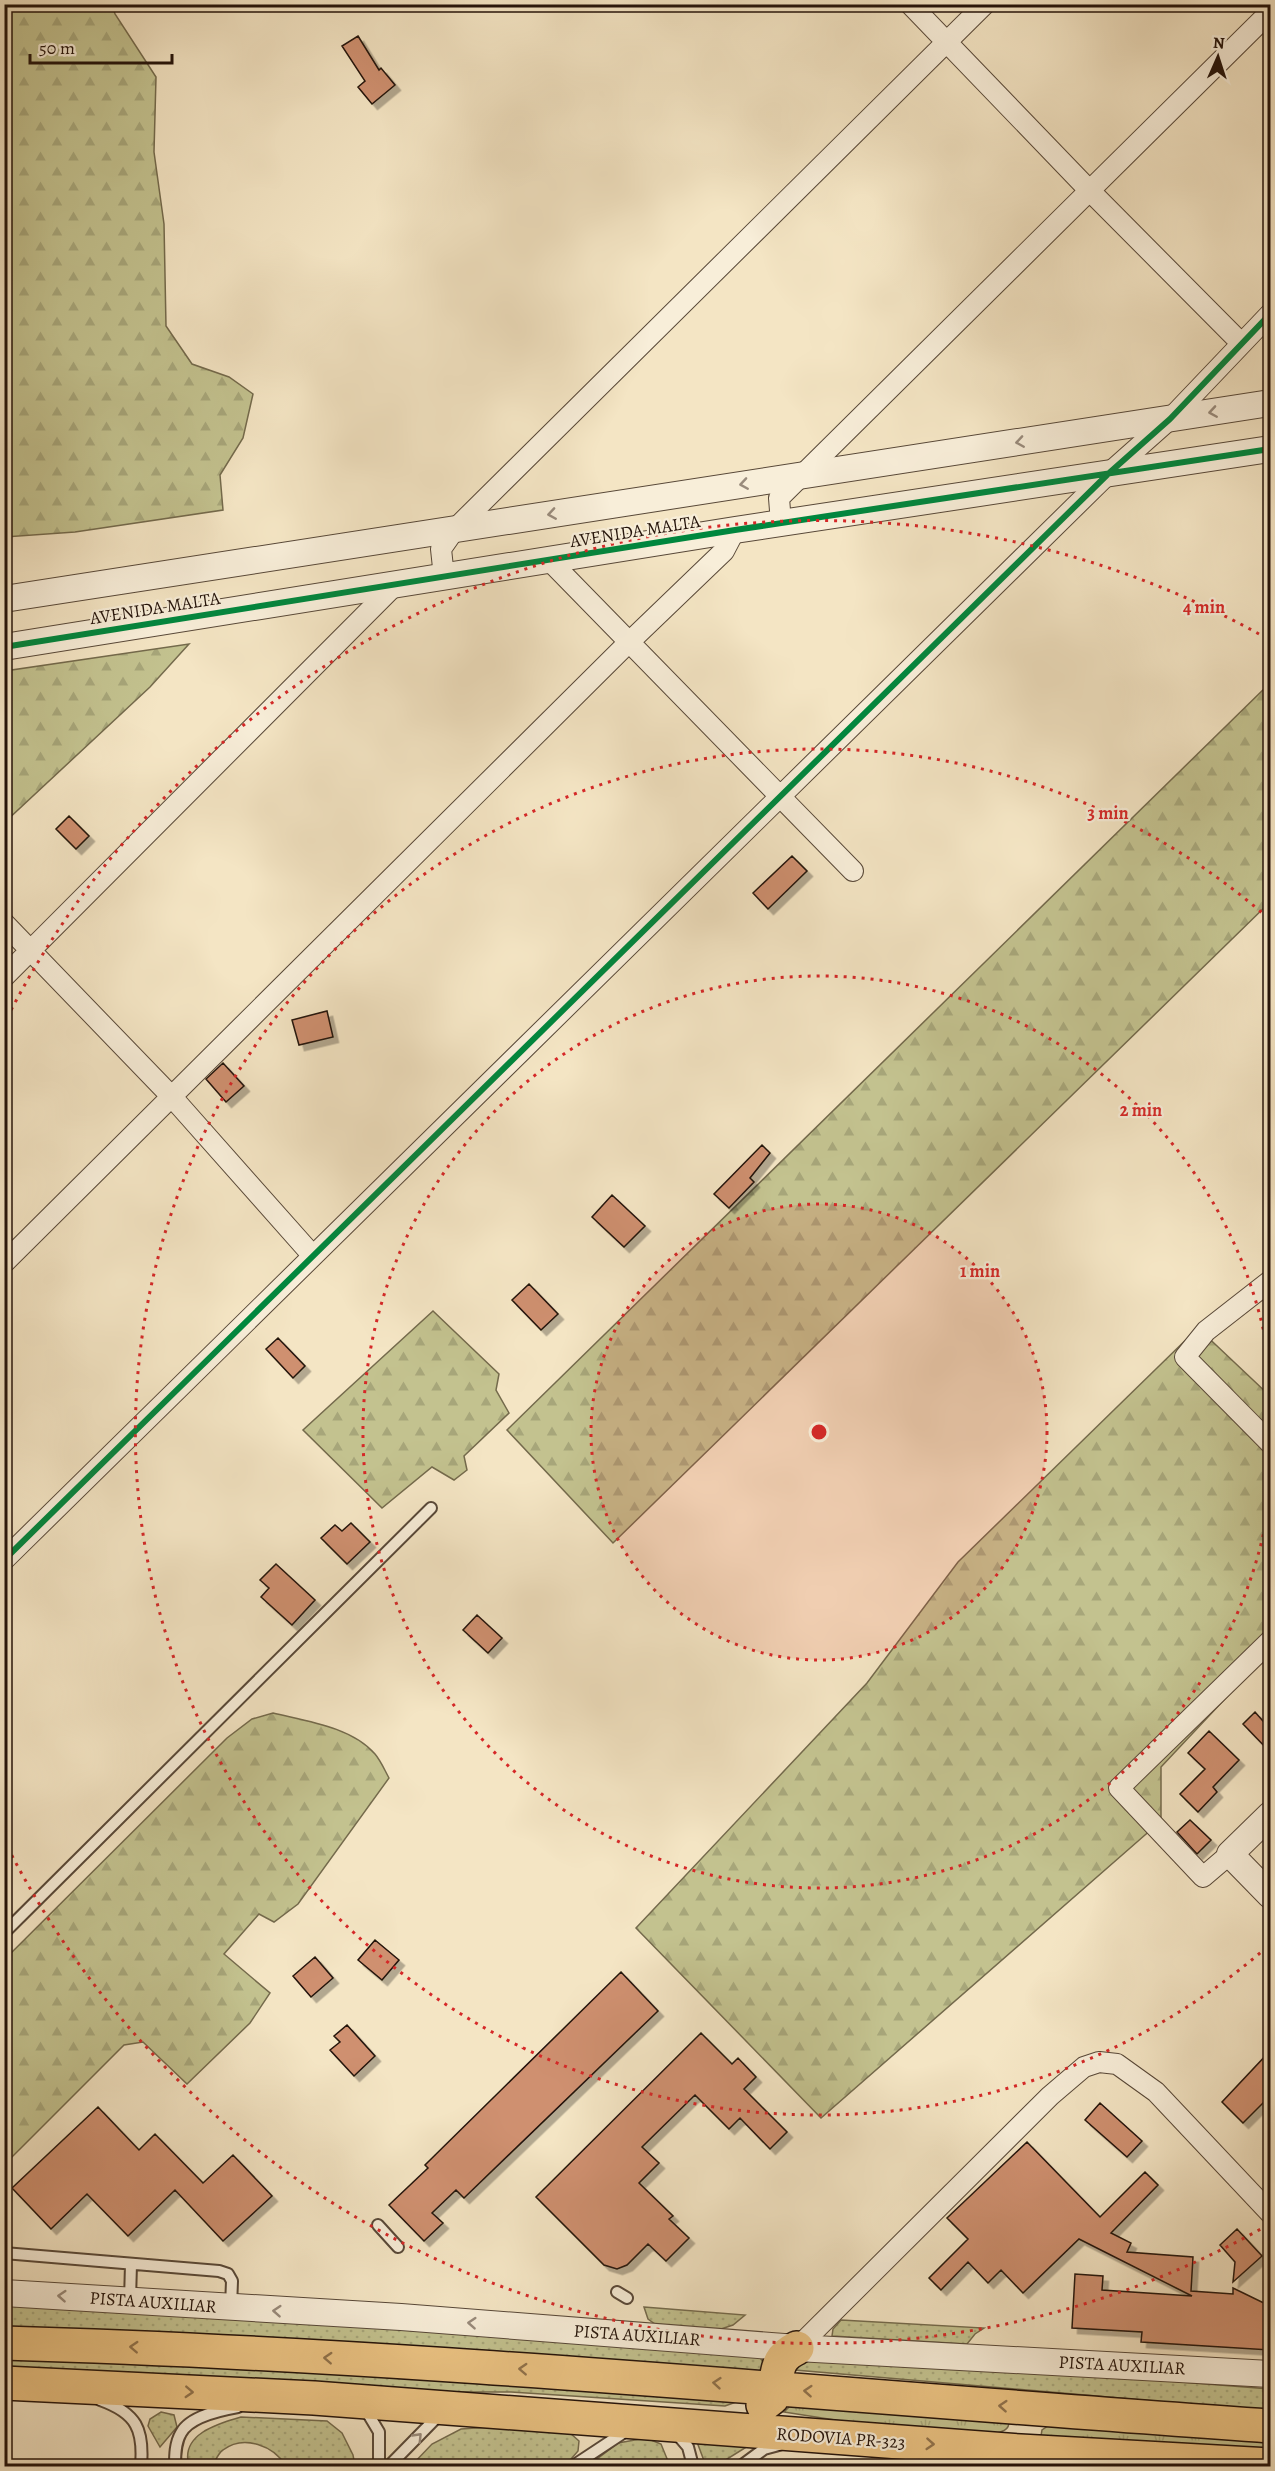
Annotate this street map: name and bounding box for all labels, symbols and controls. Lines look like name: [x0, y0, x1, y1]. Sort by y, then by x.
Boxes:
scale bar: [30, 27, 172, 65]
north arrow: [1188, 27, 1248, 87]
text: N: [1212, 32, 1225, 54]
text: 50 m: [39, 36, 75, 60]
one-way arrow: [1208, 405, 1217, 417]
one-way arrow: [1015, 435, 1025, 447]
one-way arrow: [740, 478, 749, 490]
one-way arrow: [547, 507, 557, 520]
street label: AVENIDA MALTA: [567, 509, 702, 553]
street label: AVENIDA MALTA: [87, 586, 222, 630]
text: 4 min: [1183, 595, 1225, 619]
text: 3 min: [1087, 801, 1129, 825]
text: 2 min: [1120, 1098, 1162, 1122]
text: 1 min: [960, 1259, 1000, 1283]
centre of rings: [809, 1422, 829, 1442]
street label: PISTA AUXILIAR: [89, 2286, 217, 2318]
one-way arrow: [57, 2290, 66, 2303]
one-way arrow: [273, 2304, 282, 2317]
one-way arrow: [467, 2317, 476, 2330]
street label: PISTA AUXILIAR: [573, 2319, 701, 2351]
one-way arrow: [129, 2341, 138, 2354]
street label: PISTA AUXILIAR: [1058, 2350, 1186, 2380]
one-way arrow: [324, 2352, 333, 2365]
one-way arrow: [518, 2363, 527, 2376]
one-way arrow: [713, 2377, 722, 2390]
one-way arrow: [804, 2385, 813, 2398]
one-way arrow: [184, 2386, 193, 2399]
one-way arrow: [998, 2399, 1007, 2412]
street label: RODOVIA PR-323: [776, 2422, 906, 2454]
one-way arrow: [411, 2433, 422, 2444]
one-way arrow: [926, 2438, 935, 2451]

